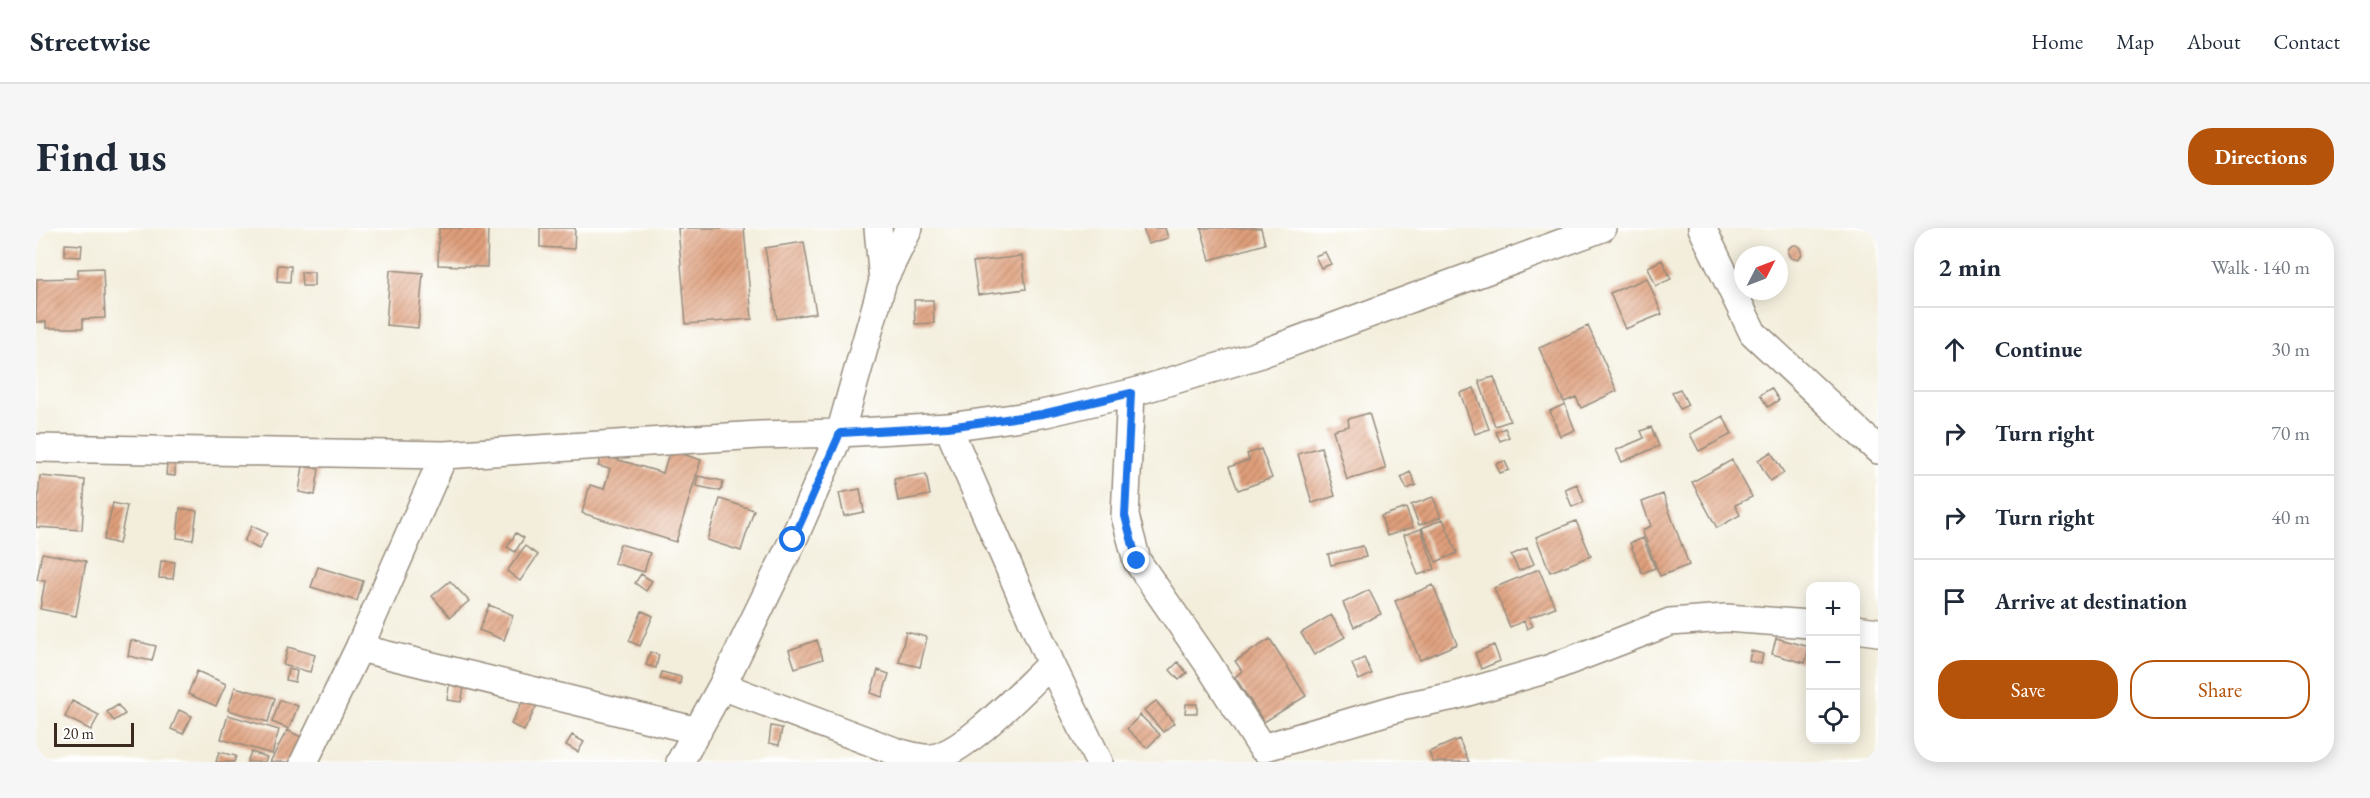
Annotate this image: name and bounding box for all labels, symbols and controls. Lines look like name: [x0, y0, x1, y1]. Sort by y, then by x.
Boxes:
text: Streetwise: [30, 23, 150, 59]
text: Home: [2031, 28, 2083, 55]
text: Map: [2116, 28, 2154, 55]
text: About: [2187, 28, 2240, 55]
text: Contact: [2273, 28, 2340, 55]
button: Directions: [2188, 128, 2334, 185]
text: Find us: [36, 129, 167, 184]
north arrow: [1734, 246, 1788, 300]
text: 2 min: [1938, 250, 2001, 284]
text: Walk · 140 m: [2211, 254, 2310, 280]
icon: ahead: [1938, 333, 1971, 366]
text: Continue: [1995, 335, 2082, 364]
text: 30 m: [2271, 336, 2310, 362]
icon: right: [1938, 417, 1971, 450]
text: Turn right: [1995, 419, 2094, 448]
text: 70 m: [2271, 420, 2310, 446]
icon: right: [1938, 501, 1971, 534]
text: Turn right: [1995, 503, 2094, 532]
text: 40 m: [2271, 504, 2310, 530]
route start: [779, 526, 805, 552]
route end: [1123, 547, 1149, 573]
map controls: [1806, 582, 1860, 744]
button: +: [1806, 582, 1860, 636]
icon: arrive: [1938, 585, 1971, 618]
text: Arrive at destination: [1995, 587, 2187, 616]
button: −: [1806, 636, 1860, 690]
button: Save: [1938, 660, 2118, 719]
button: Share: [2130, 660, 2310, 719]
button: locate: [1806, 690, 1860, 744]
scale bar: [54, 720, 134, 748]
text: 20 m: [63, 723, 94, 744]

